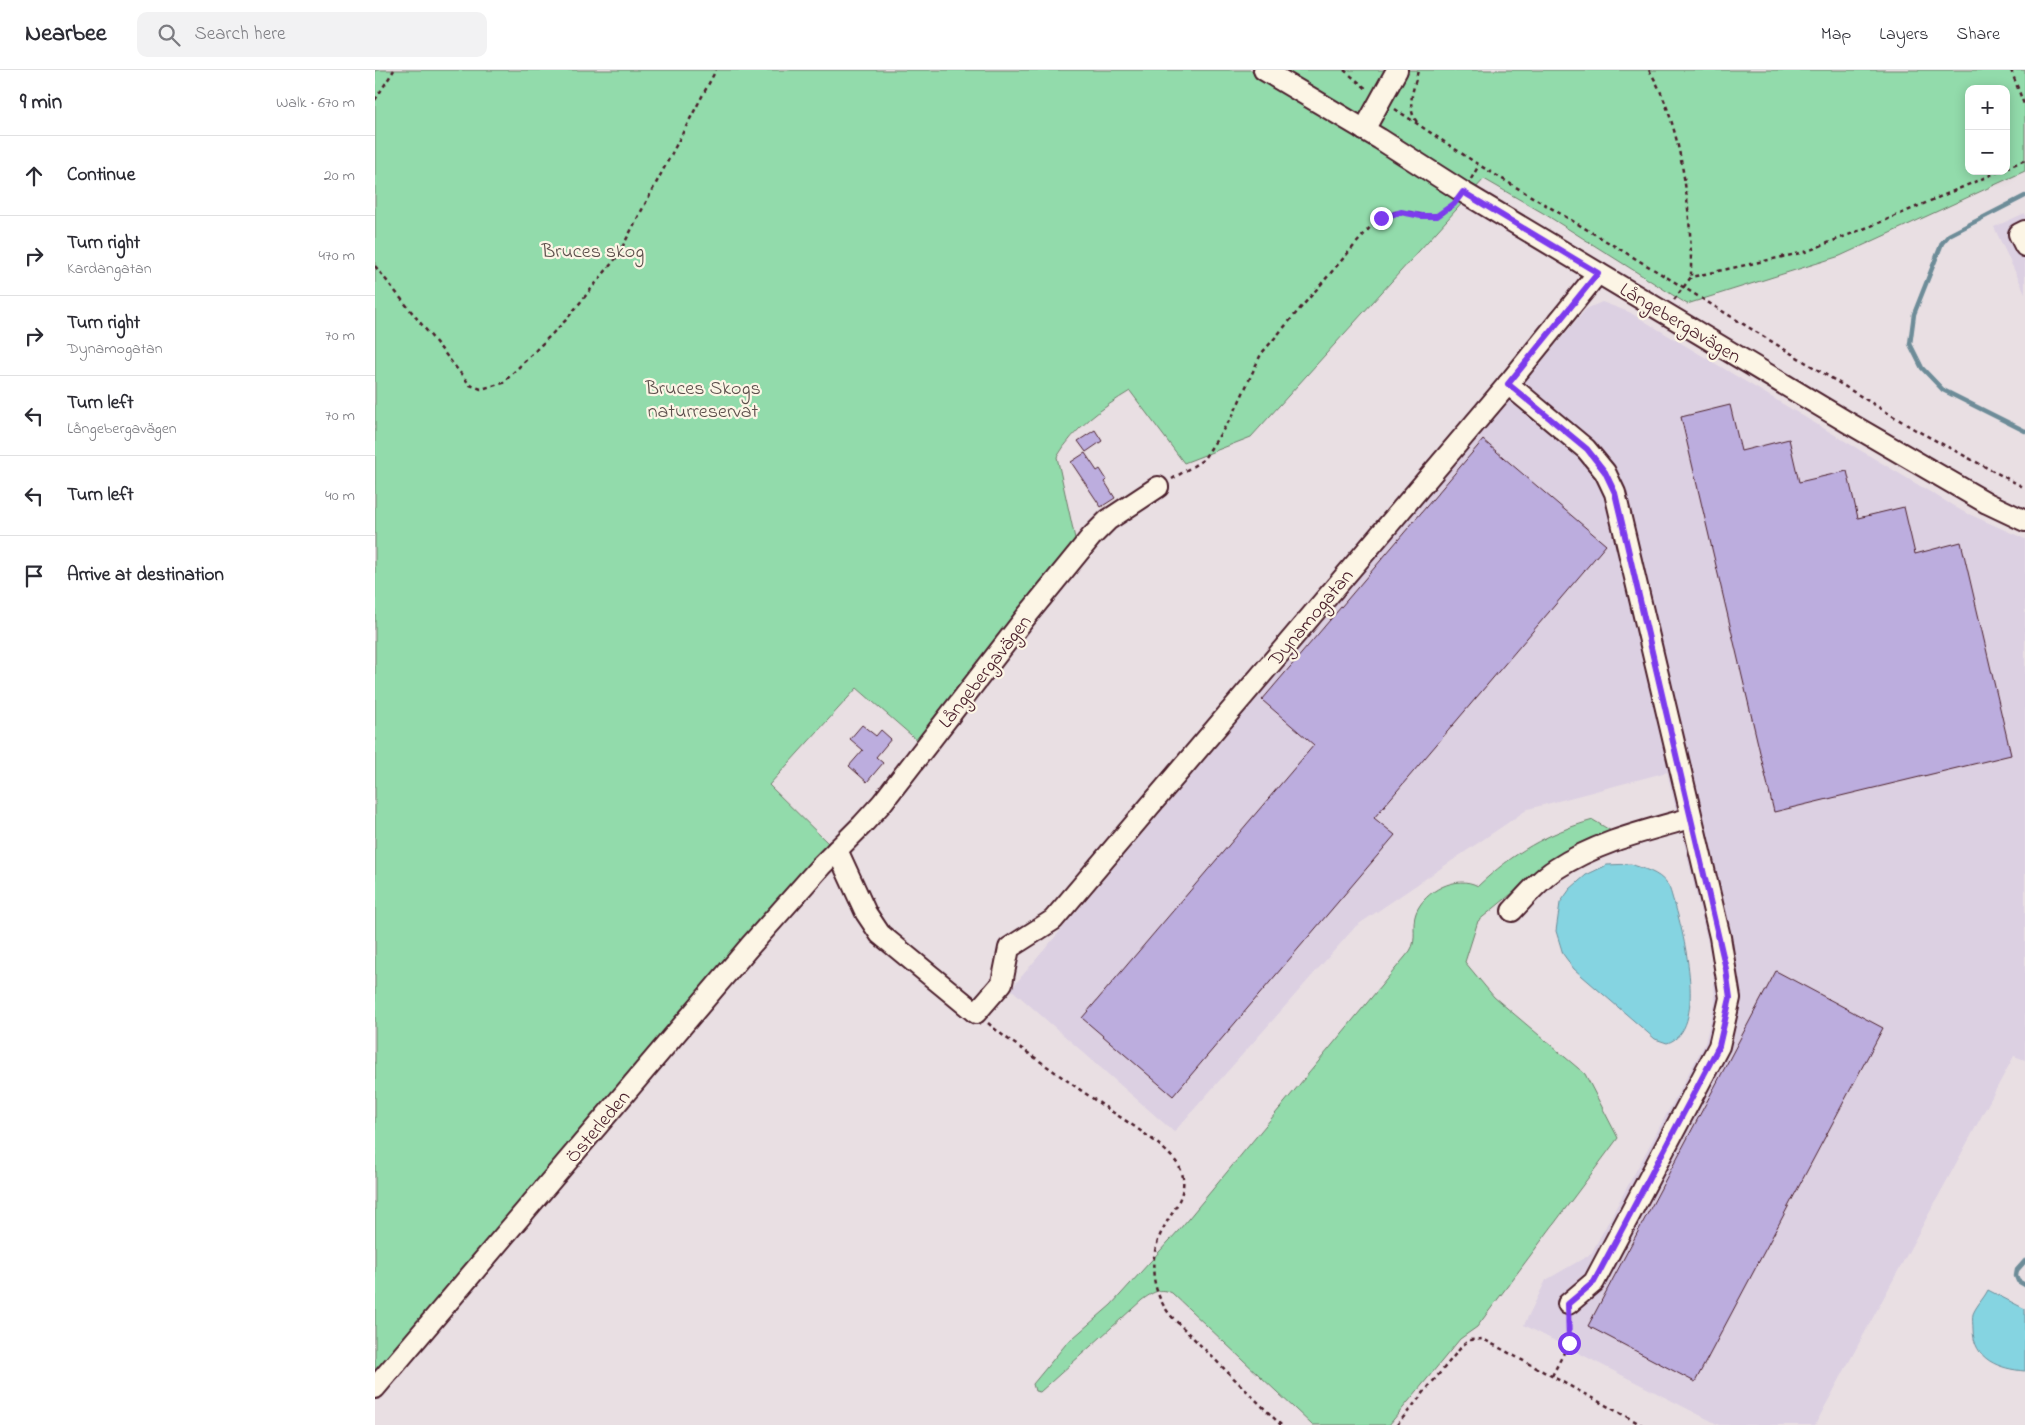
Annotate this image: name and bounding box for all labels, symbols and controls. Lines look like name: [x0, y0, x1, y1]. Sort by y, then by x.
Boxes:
search box: [137, 12, 487, 57]
text: Nearbee: [25, 17, 107, 52]
icon: search: [155, 21, 183, 49]
text: Search here: [195, 21, 286, 48]
text: Map: [1821, 22, 1851, 48]
text: Layers: [1879, 22, 1929, 48]
text: Share: [1957, 22, 2000, 48]
map controls: [1965, 85, 2010, 175]
button: +: [1965, 85, 2010, 130]
text: 9 min: [20, 88, 62, 118]
text: Walk · 670 m: [276, 91, 355, 115]
button: −: [1965, 130, 2010, 175]
icon: ahead: [20, 162, 48, 190]
text: Continue: [67, 162, 135, 189]
text: 20 m: [324, 164, 355, 188]
route end: [1370, 207, 1393, 230]
text: Turn right: [67, 230, 140, 257]
park label: Bruces skog: [541, 238, 644, 268]
icon: right: [20, 242, 48, 270]
text: 470 m: [318, 244, 355, 268]
text: Kardangatan: [67, 257, 152, 281]
street label: Långebergavägen: [1613, 276, 1746, 373]
text: Turn right: [67, 310, 140, 337]
icon: right: [20, 322, 48, 350]
text: 70 m: [325, 324, 355, 348]
text: Dynamogatan: [67, 337, 163, 361]
park label: Bruces Skogs naturreservat: [644, 375, 761, 427]
text: Turn left: [67, 390, 134, 417]
icon: left: [20, 402, 48, 430]
text: 70 m: [325, 404, 355, 428]
text: Långebergavägen: [67, 417, 177, 441]
icon: left: [20, 482, 48, 510]
text: Turn left: [67, 482, 134, 509]
text: 40 m: [325, 484, 355, 508]
icon: arrive: [20, 562, 48, 590]
text: Arrive at destination: [67, 562, 224, 589]
street label: Dynamogatan: [1262, 563, 1362, 675]
street label: Långebergavägen: [932, 609, 1041, 736]
street label: Österleden: [560, 1085, 638, 1170]
route start: [1558, 1332, 1581, 1355]

